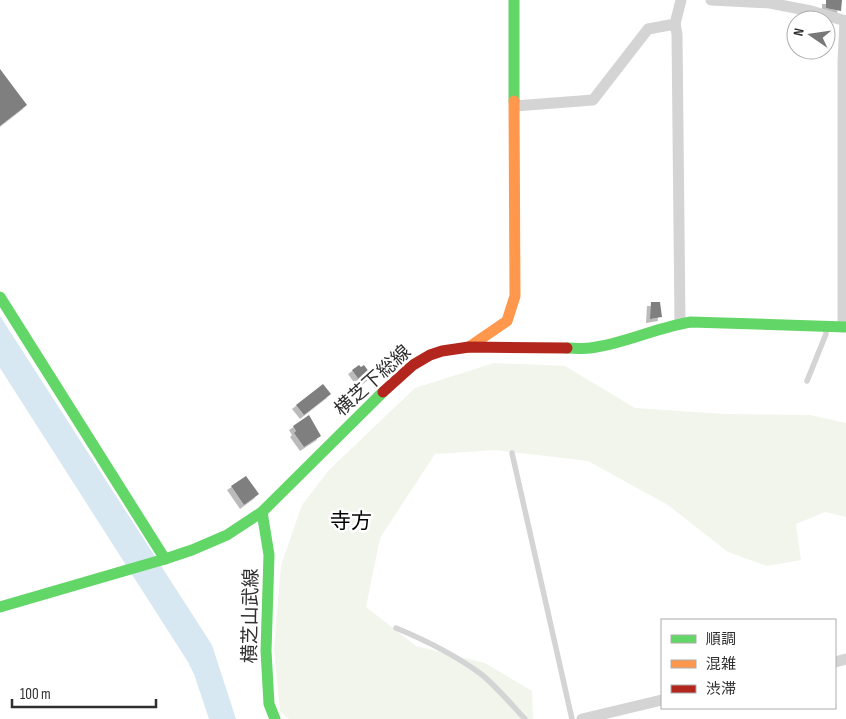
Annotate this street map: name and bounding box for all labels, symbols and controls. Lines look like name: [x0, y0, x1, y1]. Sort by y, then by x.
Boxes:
north arrow: [786, 10, 836, 60]
text: N: [790, 27, 808, 38]
street label: 横芝下総線: [330, 341, 416, 421]
district label: 寺方: [330, 509, 372, 534]
street label: 横芝山武線: [239, 568, 263, 664]
legend: [661, 619, 836, 709]
text: 順調: [706, 630, 736, 649]
text: 混雑: [706, 655, 736, 674]
scale bar: [12, 676, 156, 708]
text: 渋滞: [706, 680, 736, 699]
text: 100 m: [20, 685, 51, 704]

